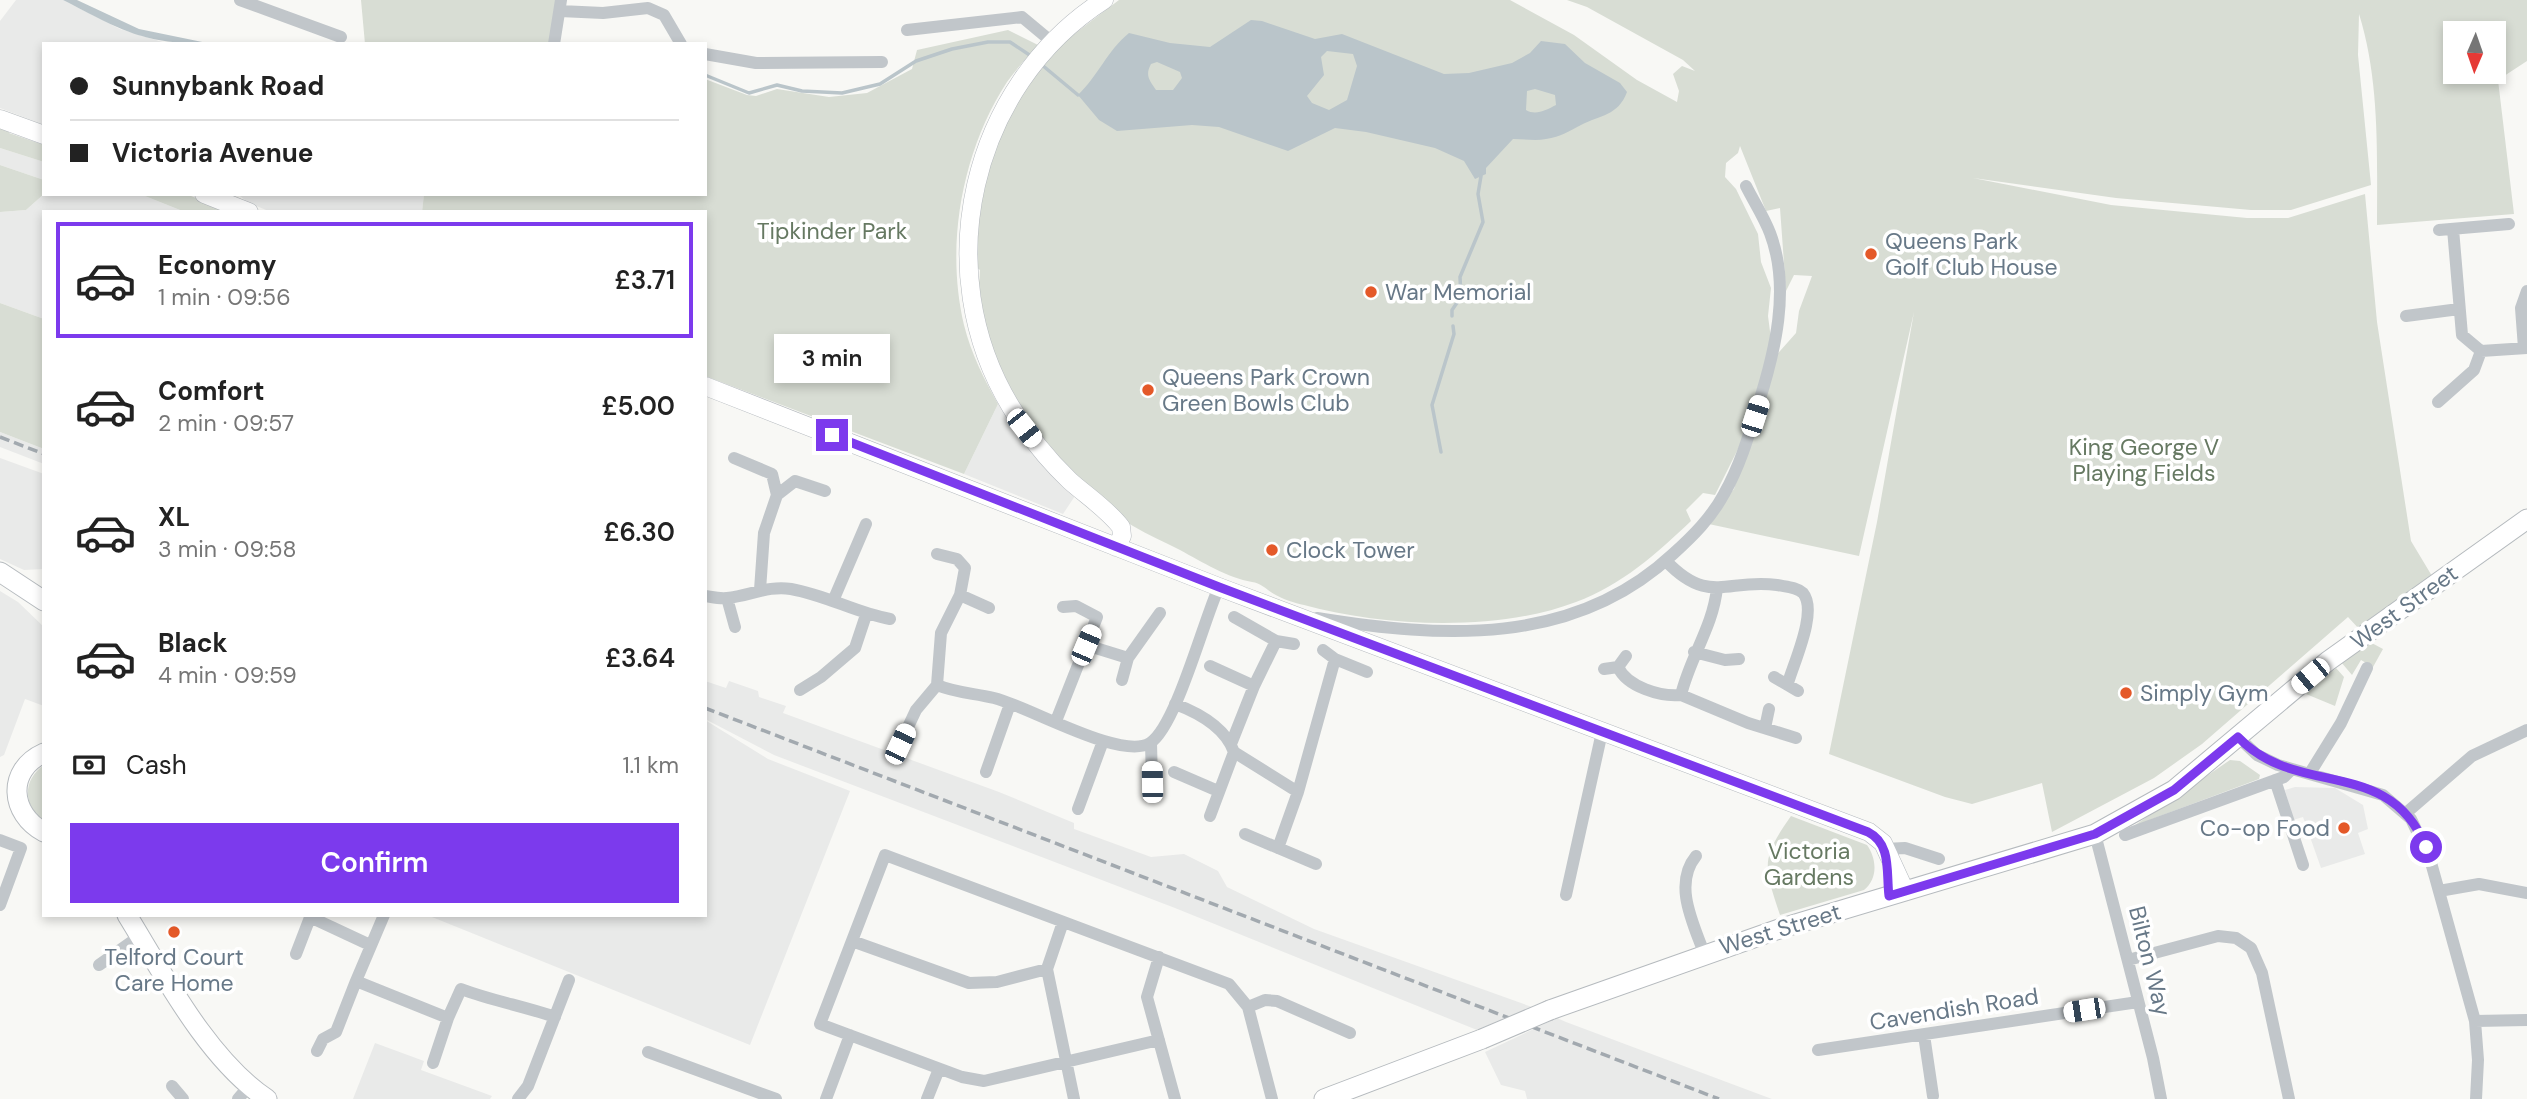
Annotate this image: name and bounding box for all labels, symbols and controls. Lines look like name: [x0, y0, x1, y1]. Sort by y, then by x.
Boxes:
north arrow: [2443, 21, 2506, 84]
map controls: [2443, 21, 2506, 84]
text: Sunnybank Road: [112, 69, 324, 103]
text: Victoria Avenue: [112, 136, 313, 170]
park label: Tipkinder Park: [757, 216, 908, 246]
place label: Queens Park Golf Club House: [1885, 226, 2058, 282]
marker: Queens Park Golf Club House: [1863, 246, 1879, 262]
text: Economy: [158, 248, 276, 282]
icon: car: [74, 249, 137, 312]
text: £3.71: [615, 263, 675, 297]
place label: War Memorial: [1385, 277, 1532, 307]
text: 1 min · 09:56: [158, 282, 291, 312]
marker: War Memorial: [1363, 284, 1379, 300]
callout: 3 min: [774, 334, 890, 382]
text: 3 min: [802, 343, 862, 373]
place label: Queens Park Crown Green Bowls Club: [1162, 362, 1370, 418]
text: Comfort: [158, 374, 264, 408]
icon: car: [74, 375, 137, 438]
marker: Queens Park Crown Green Bowls Club: [1140, 382, 1156, 398]
text: £5.00: [601, 389, 675, 423]
car: [1739, 393, 1772, 439]
car: [1003, 405, 1046, 451]
text: 2 min · 09:57: [158, 408, 294, 438]
route end: [816, 419, 848, 451]
park label: King George V Playing Fields: [2069, 432, 2219, 488]
text: XL: [158, 500, 190, 534]
icon: car: [74, 501, 137, 564]
text: £6.30: [603, 515, 675, 549]
text: 3 min · 09:58: [158, 534, 297, 564]
place label: Clock Tower: [1286, 535, 1415, 565]
marker: Clock Tower: [1264, 542, 1280, 558]
street label: West Street: [2344, 558, 2464, 656]
car: [1069, 622, 1104, 668]
text: Black: [158, 626, 228, 660]
icon: car: [74, 627, 137, 690]
text: £3.64: [605, 641, 675, 675]
car: [2288, 654, 2333, 698]
text: 4 min · 09:59: [158, 660, 297, 690]
place label: Simply Gym: [2140, 678, 2269, 708]
marker: Simply Gym: [2118, 685, 2134, 701]
car: [882, 721, 919, 767]
icon: cash: [70, 746, 108, 784]
text: Cash: [126, 748, 187, 782]
text: 1.1 km: [622, 750, 679, 780]
car: [1142, 761, 1163, 803]
place label: Co-op Food: [2200, 813, 2330, 843]
marker: Co-op Food: [2336, 820, 2352, 836]
button: Confirm: [70, 823, 679, 903]
route start: [2410, 831, 2442, 863]
park label: Victoria Gardens: [1764, 836, 1854, 892]
street label: West Street: [1716, 896, 1844, 962]
street label: Bilton Way: [2122, 903, 2178, 1019]
marker: Telford Court Care Home: [166, 924, 182, 940]
place label: Telford Court Care Home: [104, 942, 244, 998]
street label: Cavendish Road: [1867, 981, 2041, 1037]
car: [2062, 996, 2107, 1024]

